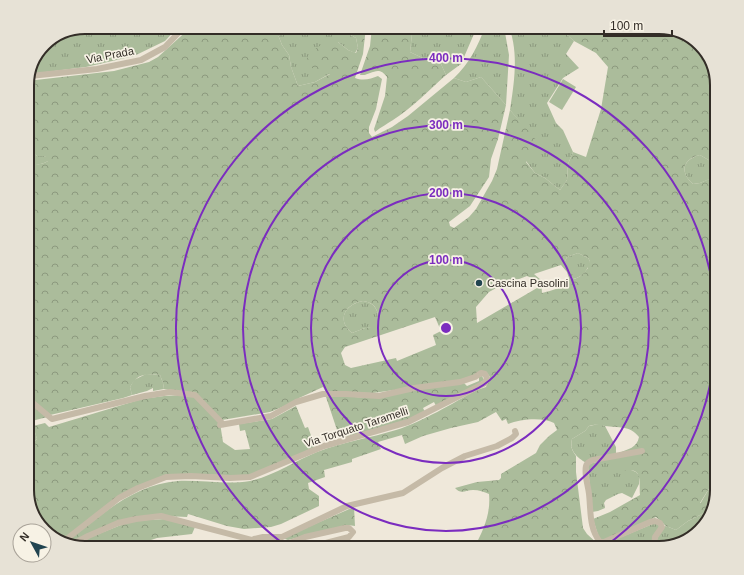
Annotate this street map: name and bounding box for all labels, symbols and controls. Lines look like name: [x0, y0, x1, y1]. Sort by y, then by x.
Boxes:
scale bar: [604, 12, 672, 38]
text: 100 m: [610, 19, 643, 33]
street label: Via Prada: [85, 44, 136, 65]
text: 400 m: [429, 51, 463, 65]
text: 300 m: [429, 118, 463, 132]
text: 200 m: [429, 186, 463, 200]
text: 100 m: [429, 253, 463, 267]
place label: Cascina Pasolini: [487, 277, 568, 289]
marker: Cascina Pasolini: [474, 278, 484, 288]
centre of rings: [439, 321, 453, 335]
street label: Via Torquato Taramelli: [303, 405, 409, 449]
north arrow: [12, 523, 52, 563]
text: N: [17, 530, 32, 543]

